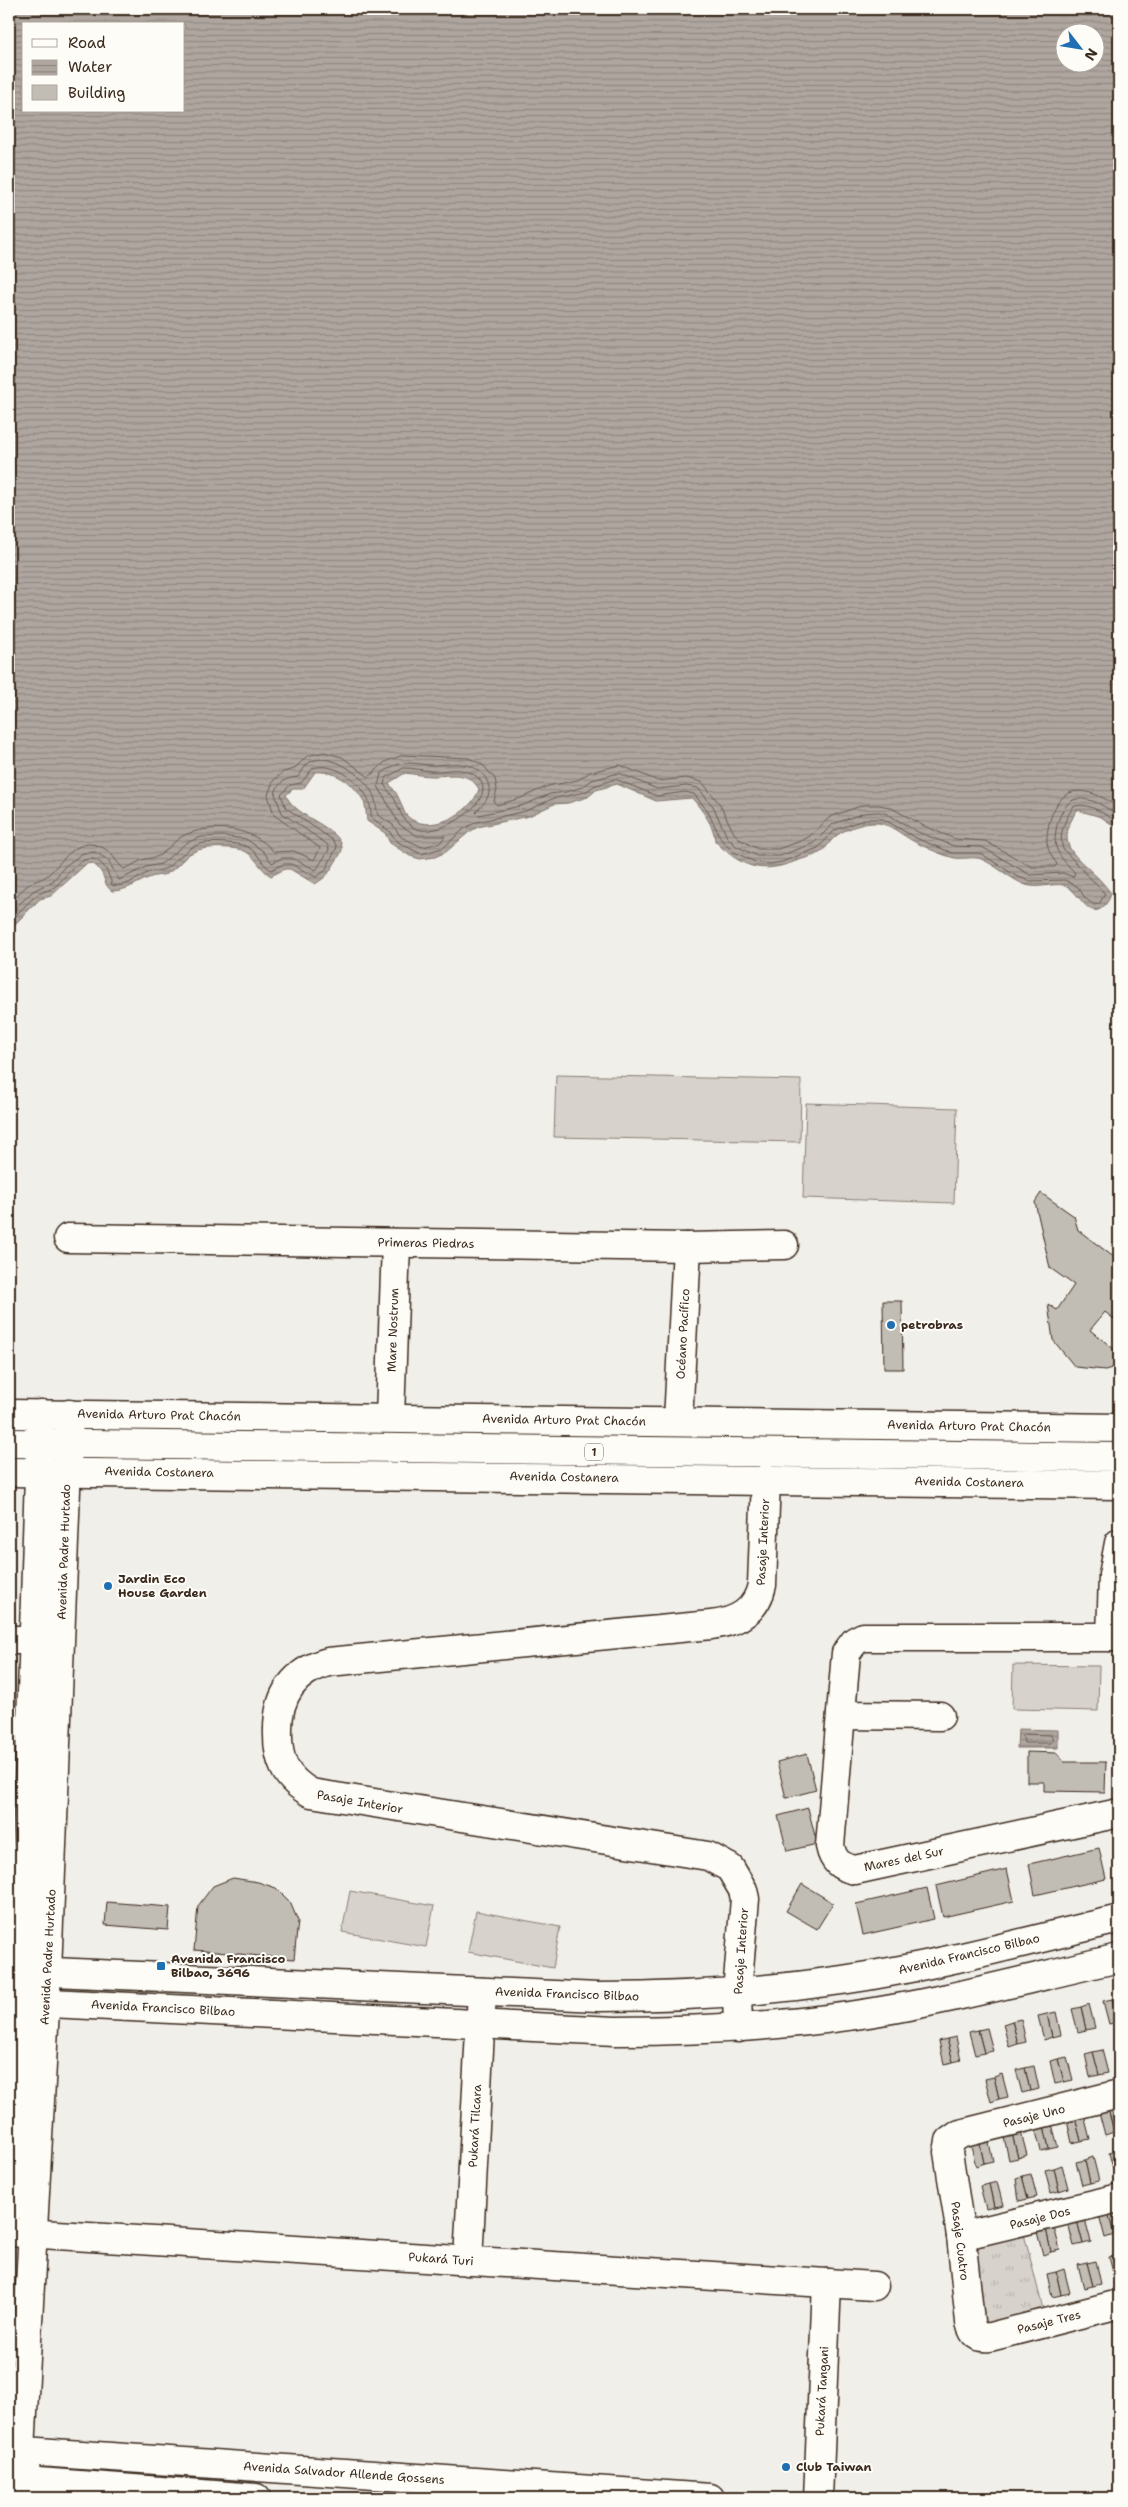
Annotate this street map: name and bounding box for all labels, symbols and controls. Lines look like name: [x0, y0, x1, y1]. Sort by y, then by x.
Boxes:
legend: [22, 22, 185, 112]
north arrow: [1056, 22, 1106, 72]
text: Road: [68, 33, 106, 53]
text: N: [1081, 45, 1102, 64]
text: Water: [68, 57, 112, 77]
text: Building: [68, 83, 125, 103]
street label: Primeras Piedras: [377, 1234, 475, 1252]
street label: Mare Nostrum: [384, 1288, 402, 1372]
street label: Océano Pacífico: [673, 1288, 693, 1380]
place label: petrobras: [901, 1317, 963, 1333]
marker: petrobras: [885, 1319, 897, 1331]
street label: Avenida Arturo Prat Chacón: [77, 1406, 241, 1424]
street label: Avenida Arturo Prat Chacón: [482, 1411, 646, 1429]
street label: Avenida Arturo Prat Chacón: [887, 1417, 1051, 1435]
road number: 1: [585, 1444, 603, 1460]
street label: Avenida Costanera: [104, 1463, 214, 1481]
street label: Avenida Costanera: [509, 1468, 619, 1486]
street label: Avenida Costanera: [914, 1473, 1024, 1491]
street label: Avenida Padre Hurtado: [54, 1484, 74, 1620]
street label: Pasaje Interior: [753, 1498, 773, 1586]
place label: Jardin Eco House Garden: [118, 1571, 207, 1601]
marker: Jardin Eco House Garden: [102, 1580, 114, 1592]
street label: Pasaje Interior: [316, 1787, 405, 1818]
street label: Mares del Sur: [863, 1843, 946, 1875]
street label: Avenida Padre Hurtado: [36, 1889, 60, 2025]
street label: Pasaje Interior: [730, 1907, 752, 1995]
street label: Avenida Francisco Bilbao: [897, 1930, 1041, 1978]
place label: Avenida Francisco Bilbao, 3696: [171, 1951, 286, 1981]
marker: Avenida Francisco Bilbao, 3696: [155, 1960, 167, 1972]
street label: Avenida Francisco Bilbao: [495, 1983, 639, 2005]
street label: Avenida Francisco Bilbao: [90, 1996, 236, 2020]
street label: Pukará Tilcara: [465, 2083, 485, 2168]
street label: Pasaje Uno: [1001, 2101, 1067, 2131]
street label: Pasaje Cuatro: [947, 2201, 973, 2281]
street label: Pasaje Dos: [1008, 2203, 1072, 2233]
street label: Pukará Turi: [408, 2249, 474, 2269]
street label: Pasaje Tres: [1016, 2306, 1082, 2338]
street label: Pukará Tangani: [812, 2346, 832, 2436]
street label: Avenida Salvador Allende Gossens: [243, 2458, 445, 2488]
place label: Club Taiwan: [796, 2459, 871, 2475]
marker: Club Taiwan: [780, 2461, 792, 2473]

